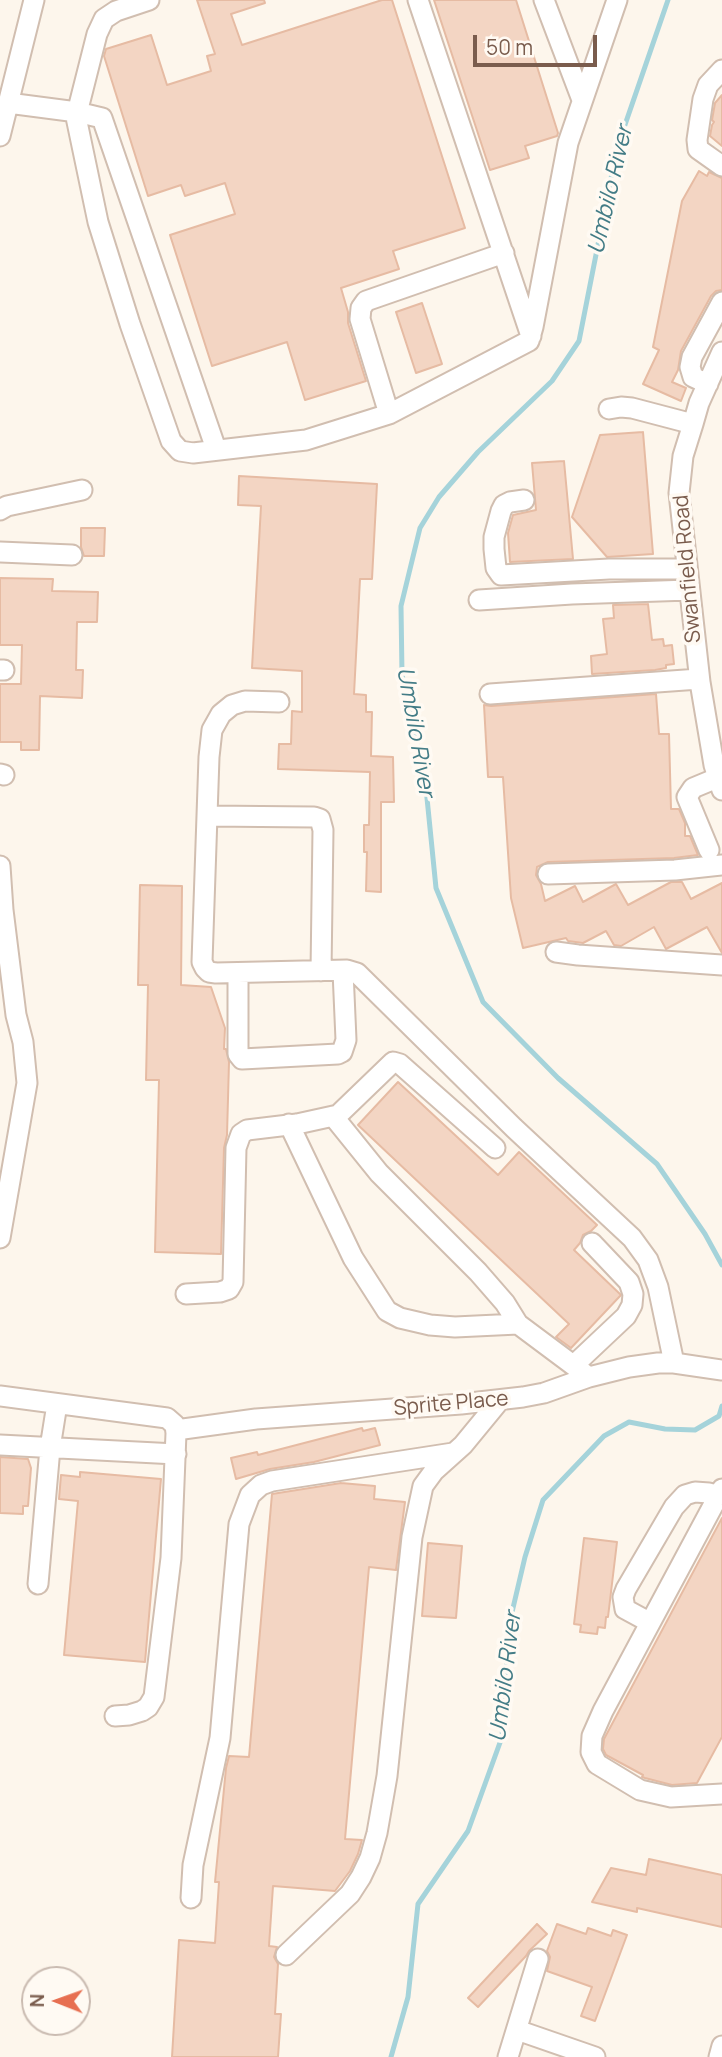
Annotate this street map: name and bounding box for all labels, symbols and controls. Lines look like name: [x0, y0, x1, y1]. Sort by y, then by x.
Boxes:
scale bar: [477, 21, 601, 65]
text: 50 m: [486, 33, 533, 61]
water label: Umbilo River: [583, 123, 639, 257]
street label: Swanfield Road: [669, 494, 707, 644]
water label: Umbilo River: [390, 665, 440, 799]
street label: Sprite Place: [393, 1386, 509, 1422]
water label: Umbilo River: [484, 1610, 528, 1744]
north arrow: [21, 1966, 91, 2036]
text: N: [24, 1994, 50, 2008]

